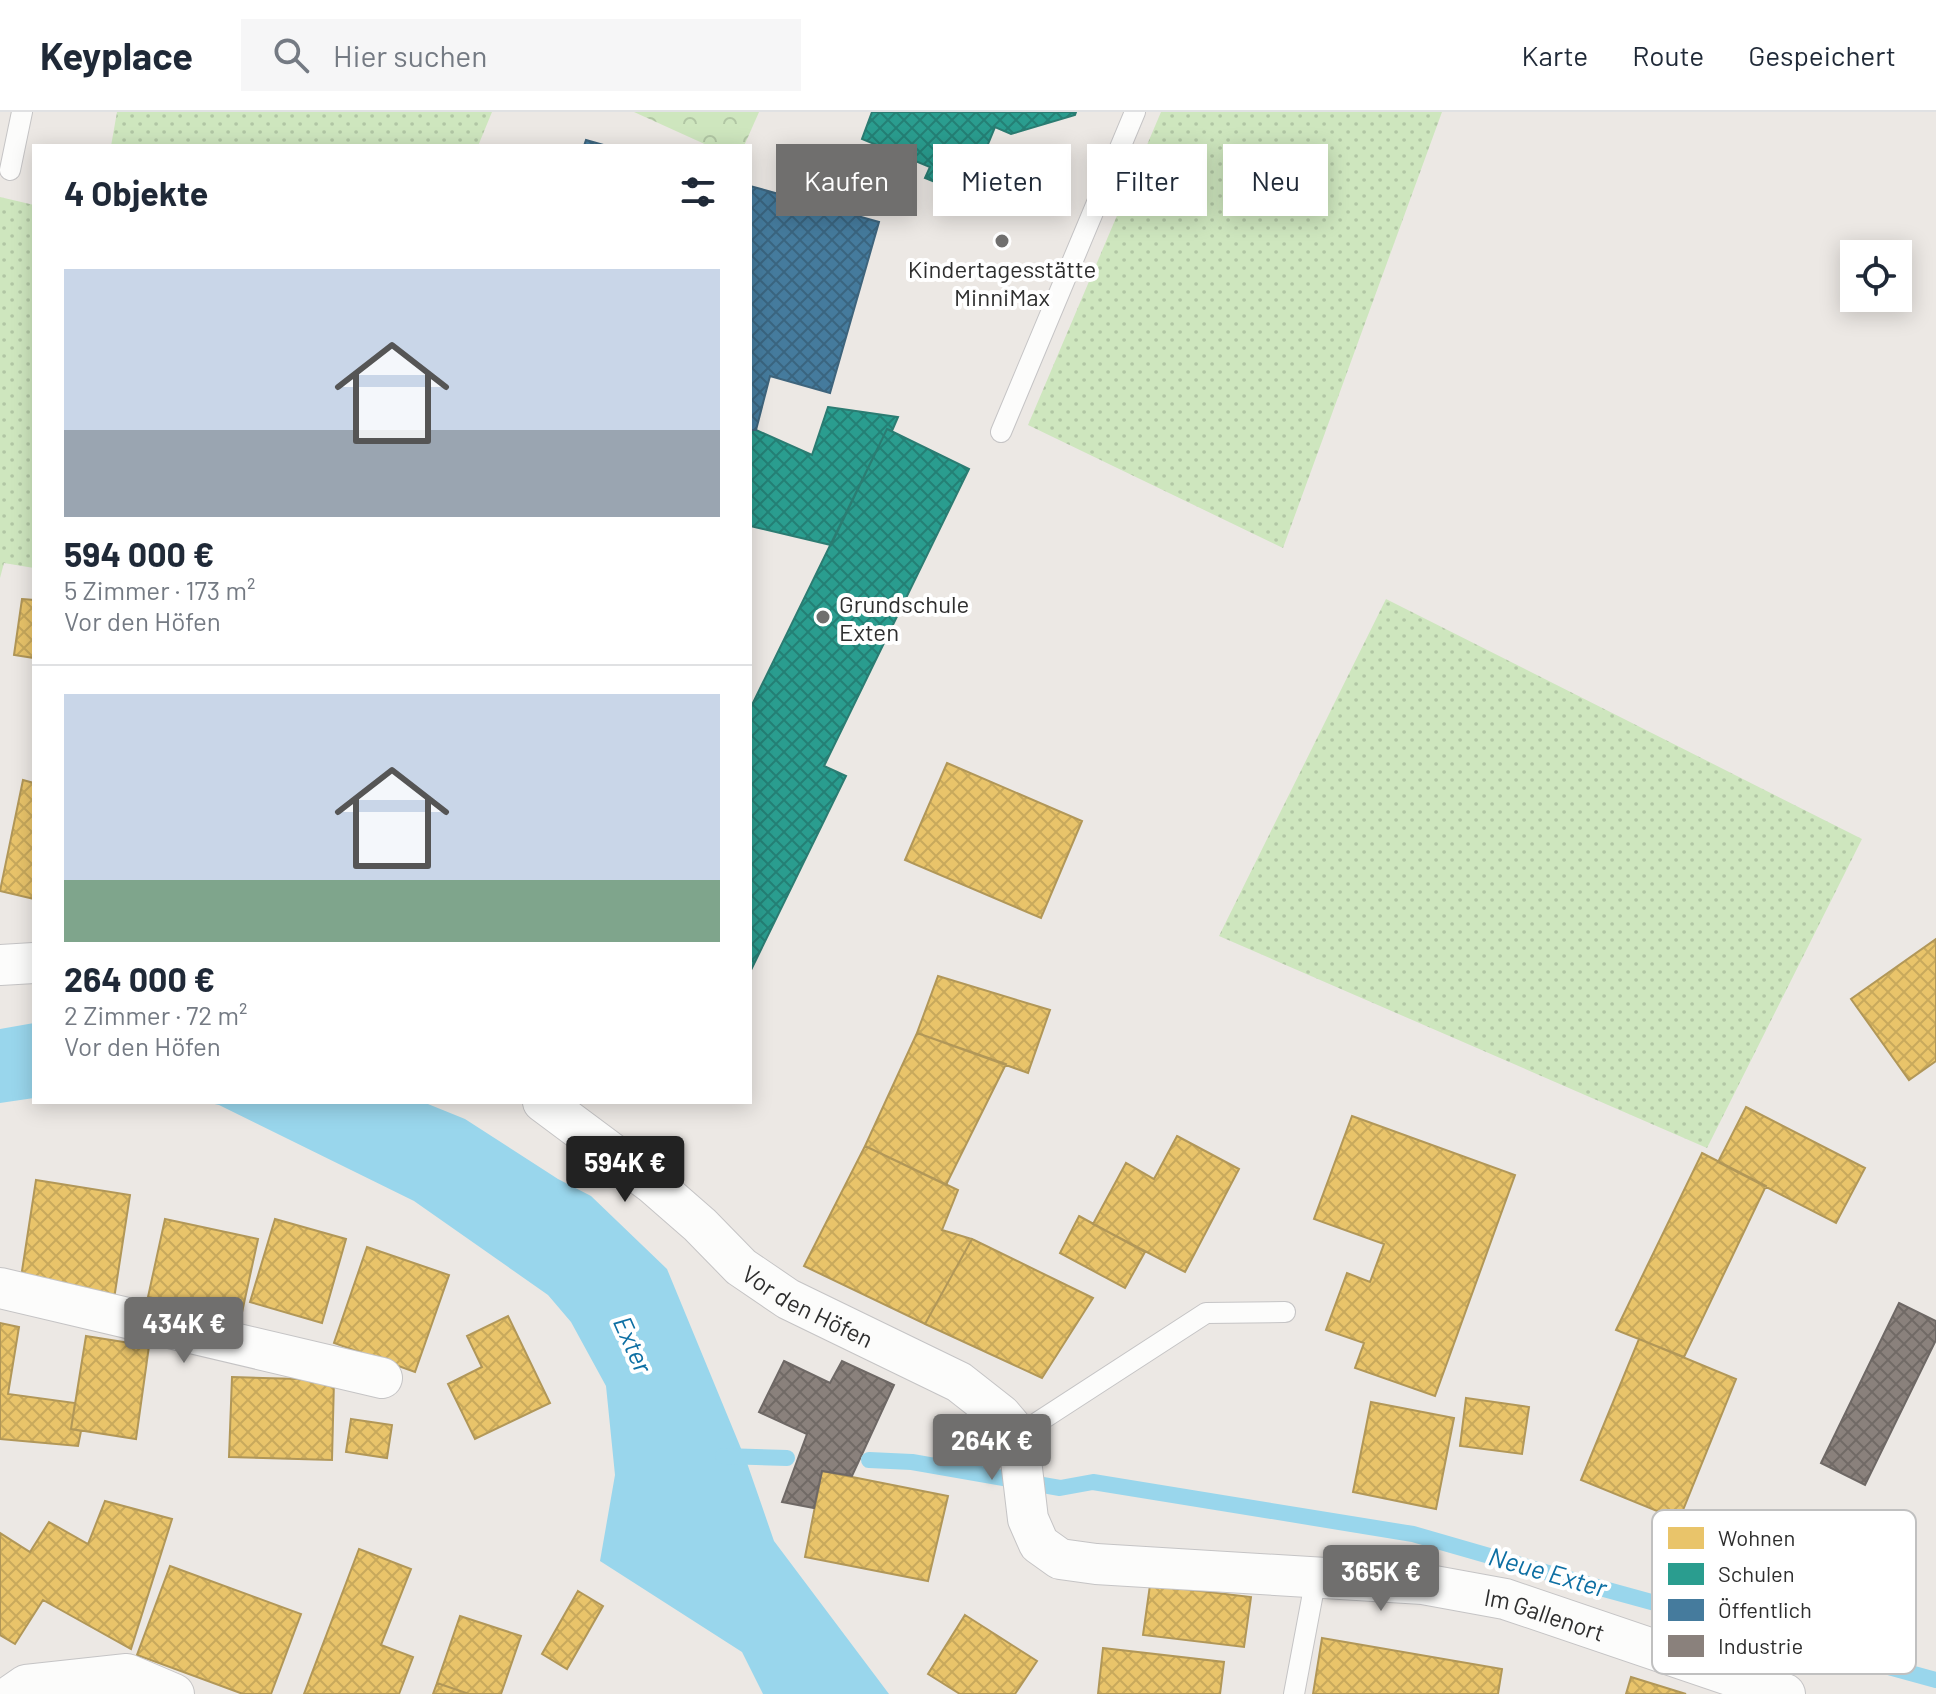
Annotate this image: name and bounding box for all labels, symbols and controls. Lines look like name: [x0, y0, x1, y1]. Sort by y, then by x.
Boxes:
search box: [241, 19, 801, 91]
text: Keyplace: [40, 32, 193, 78]
icon: search: [269, 33, 313, 77]
text: Hier suchen: [333, 37, 488, 73]
text: Karte: [1522, 38, 1588, 72]
text: Route: [1632, 38, 1704, 72]
text: Gespeichert: [1748, 38, 1896, 72]
chip: Kaufen: [776, 144, 917, 216]
chip: Mieten: [933, 144, 1071, 216]
chip: Filter: [1087, 144, 1207, 216]
chip: Neu: [1223, 144, 1328, 216]
icon: filters: [676, 170, 720, 214]
text: 4 Objekte: [64, 172, 208, 213]
marker: Kindertagesstätte MinniMax: [993, 232, 1011, 250]
map controls: [1840, 240, 1912, 312]
button: locate: [1840, 240, 1912, 312]
place label: Kindertagesstätte MinniMax: [908, 254, 1096, 311]
icon: home: [320, 321, 464, 465]
text: 594 000 €: [64, 533, 214, 574]
text: 5 Zimmer · 173 m²: [64, 574, 255, 605]
place label: Grundschule Exten: [839, 589, 969, 646]
text: Vor den Höfen: [64, 605, 221, 636]
marker: Grundschule Exten: [814, 608, 832, 626]
icon: home: [320, 746, 464, 890]
text: 264 000 €: [64, 958, 215, 999]
text: 2 Zimmer · 72 m²: [64, 999, 247, 1030]
text: Vor den Höfen: [64, 1030, 221, 1061]
pin: 594K €: [560, 1136, 690, 1204]
text: 594K €: [584, 1146, 666, 1177]
street label: Vor den Höfen: [737, 1258, 878, 1353]
pin: 434K €: [119, 1297, 249, 1365]
text: 434K €: [142, 1307, 226, 1338]
water label: Exter: [608, 1311, 660, 1378]
pin: 264K €: [927, 1414, 1057, 1482]
text: 264K €: [951, 1424, 1033, 1455]
legend: [1652, 1510, 1916, 1674]
text: Wohnen: [1718, 1524, 1795, 1550]
water label: Neue Exter: [1485, 1539, 1611, 1603]
pin: 365K €: [1316, 1545, 1446, 1613]
text: 365K €: [1341, 1555, 1421, 1586]
text: Schulen: [1718, 1560, 1795, 1586]
street label: Im Gallenort: [1482, 1581, 1609, 1646]
text: Öffentlich: [1718, 1596, 1812, 1622]
text: Industrie: [1718, 1632, 1803, 1658]

